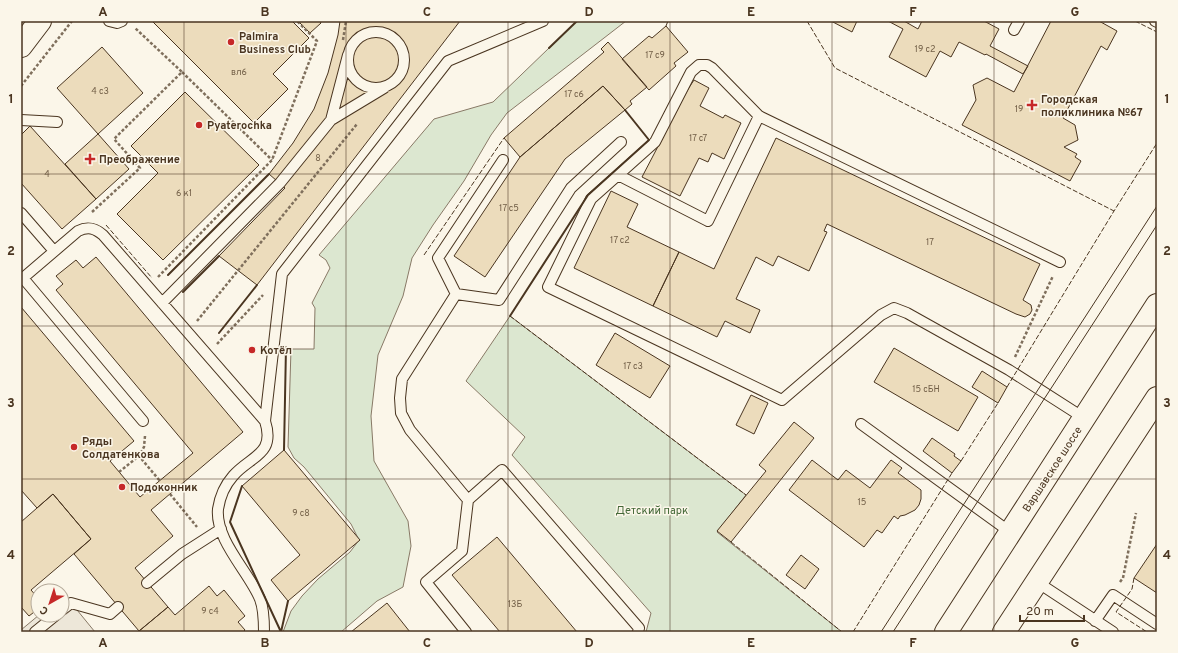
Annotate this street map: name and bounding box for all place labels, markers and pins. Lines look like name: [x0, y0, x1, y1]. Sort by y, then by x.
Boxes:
place label: Palmira Business Club: [239, 30, 311, 57]
marker: Palmira Business Club: [226, 37, 236, 47]
place label: Городская поликлиника №67: [1041, 93, 1143, 120]
marker: Городская поликлиника №67: [1026, 99, 1038, 111]
place label: Pyaterochka: [207, 119, 272, 133]
marker: Pyaterochka: [194, 120, 204, 130]
marker: Преображение: [84, 153, 96, 165]
place label: Преображение: [99, 153, 180, 167]
place label: Котёл: [260, 344, 292, 358]
marker: Котёл: [247, 345, 257, 355]
place label: Ряды Солдатенкова: [82, 435, 160, 462]
marker: Ряды Солдатенкова: [69, 442, 79, 452]
place label: Подоконник: [130, 481, 198, 495]
marker: Подоконник: [117, 482, 127, 492]

